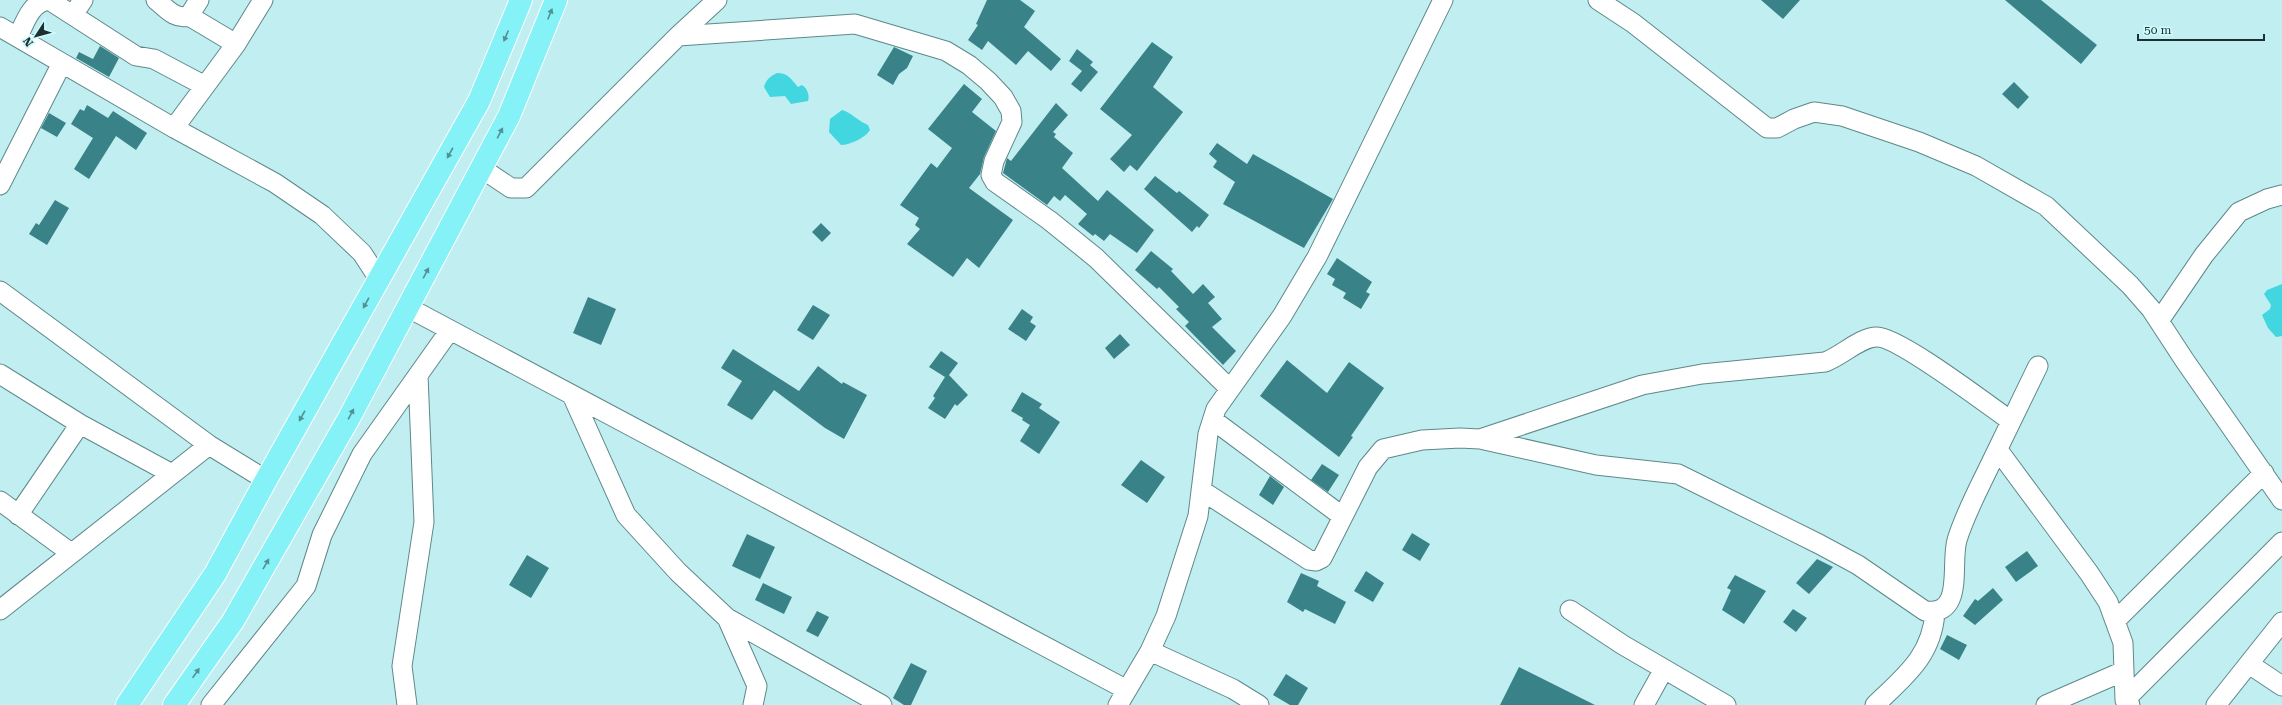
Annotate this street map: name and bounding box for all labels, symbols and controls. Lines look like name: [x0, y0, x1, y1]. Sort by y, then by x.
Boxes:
one-way arrow: [548, 7, 554, 19]
north arrow: [16, 16, 56, 56]
scale bar: [2138, 16, 2264, 42]
text: 50 m: [2144, 23, 2171, 37]
one-way arrow: [503, 30, 509, 42]
text: N: [20, 34, 36, 49]
one-way arrow: [496, 127, 503, 139]
one-way arrow: [446, 147, 453, 159]
one-way arrow: [422, 267, 429, 278]
one-way arrow: [362, 297, 369, 309]
one-way arrow: [347, 408, 354, 420]
one-way arrow: [298, 410, 305, 422]
one-way arrow: [262, 558, 269, 569]
one-way arrow: [192, 668, 200, 678]

